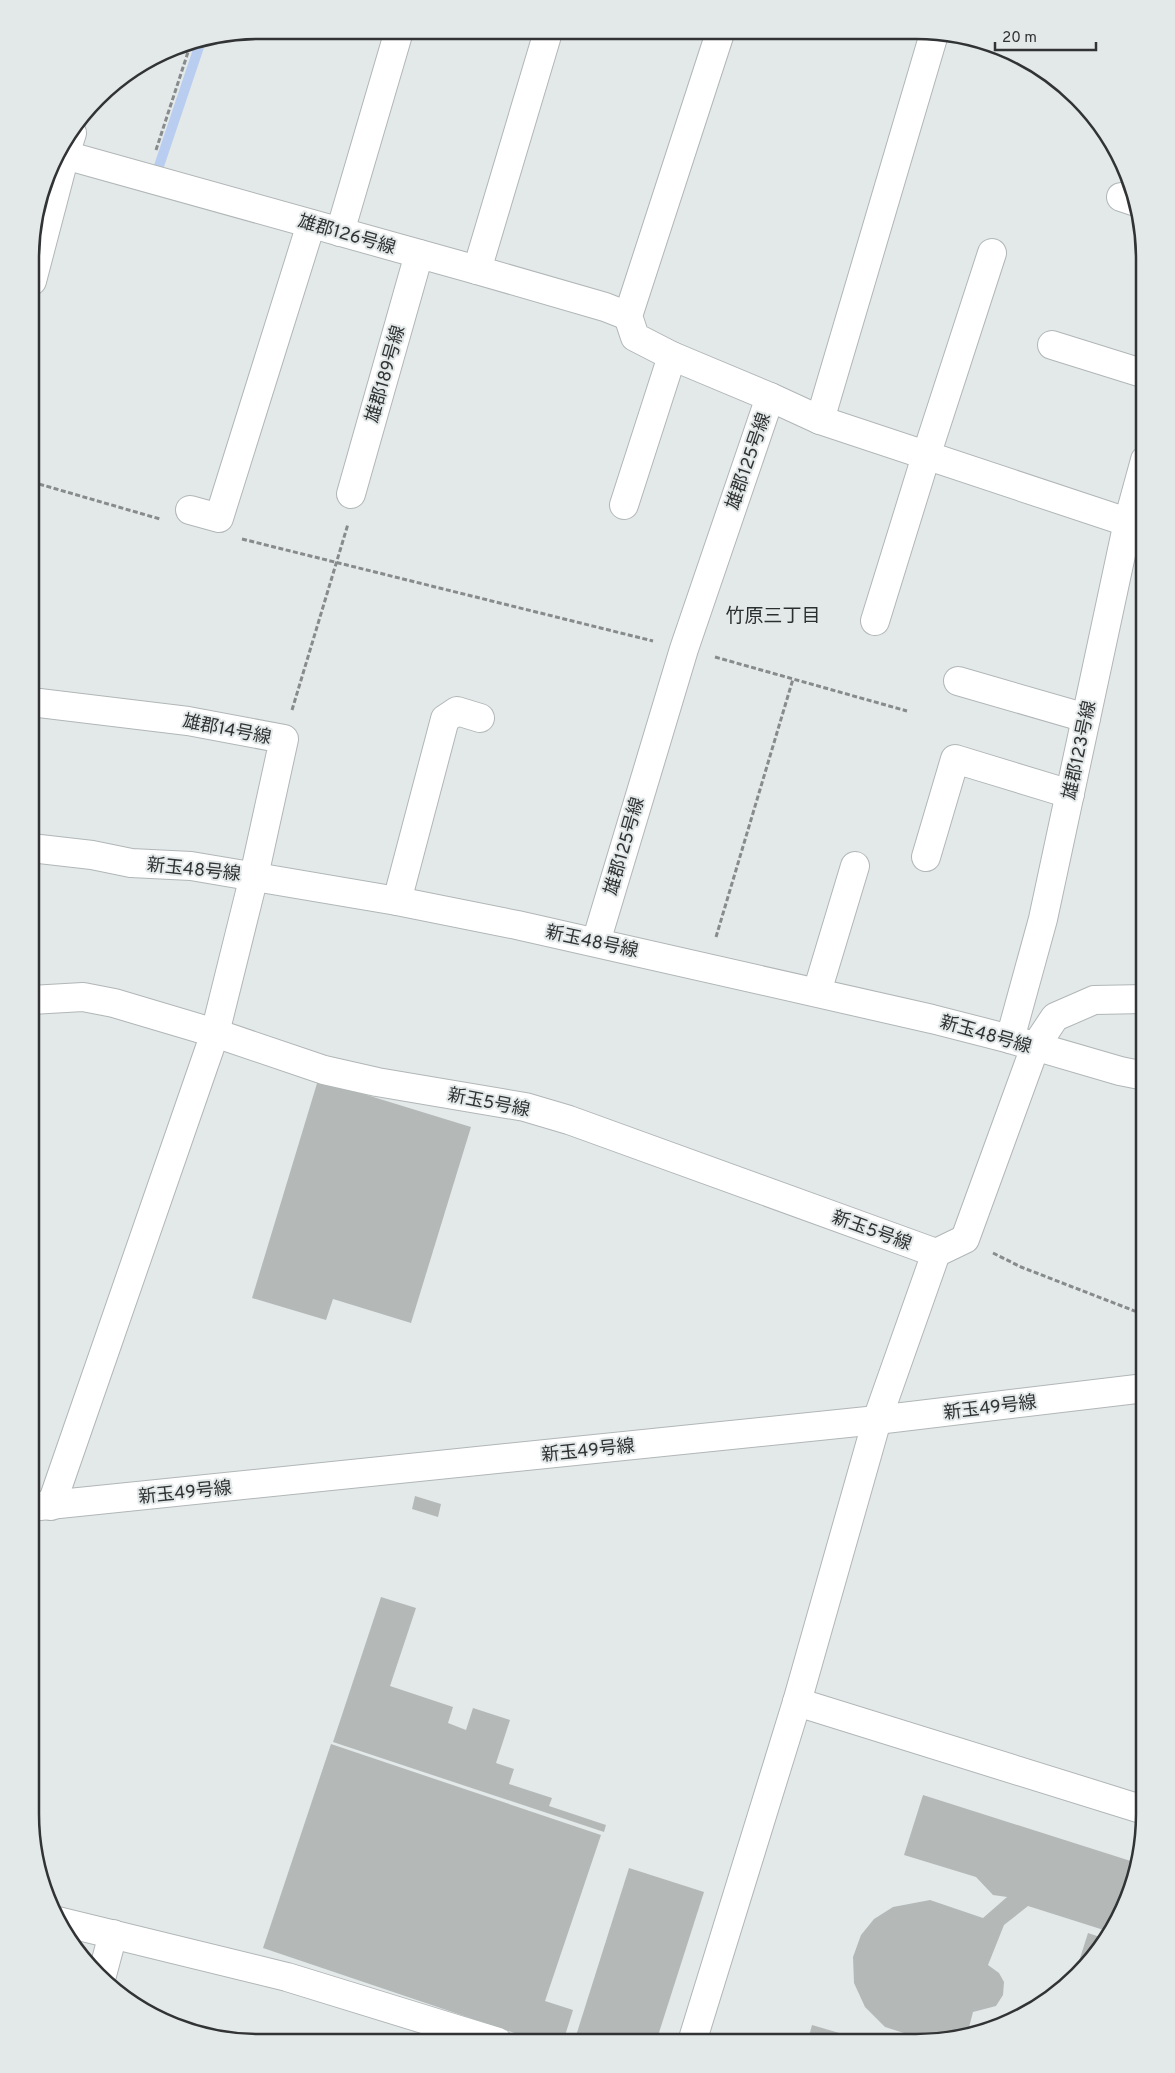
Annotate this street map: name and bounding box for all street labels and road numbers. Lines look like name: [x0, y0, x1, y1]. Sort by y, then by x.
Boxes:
street label: 雄郡126号線: [295, 211, 398, 260]
street label: 雄郡189号線: [362, 323, 411, 426]
street label: 雄郡125号線: [722, 410, 777, 513]
street label: 雄郡123号線: [1059, 699, 1102, 802]
street label: 雄郡14号線: [181, 711, 273, 750]
street label: 雄郡125号線: [600, 795, 650, 898]
street label: 新玉48号線: [146, 854, 242, 887]
street label: 新玉48号線: [543, 921, 640, 964]
street label: 新玉48号線: [937, 1011, 1034, 1059]
street label: 新玉5号線: [446, 1084, 532, 1123]
street label: 新玉5号線: [828, 1206, 915, 1256]
street label: 新玉49号線: [942, 1391, 1038, 1426]
street label: 新玉49号線: [540, 1435, 636, 1468]
street label: 新玉49号線: [137, 1477, 233, 1510]

